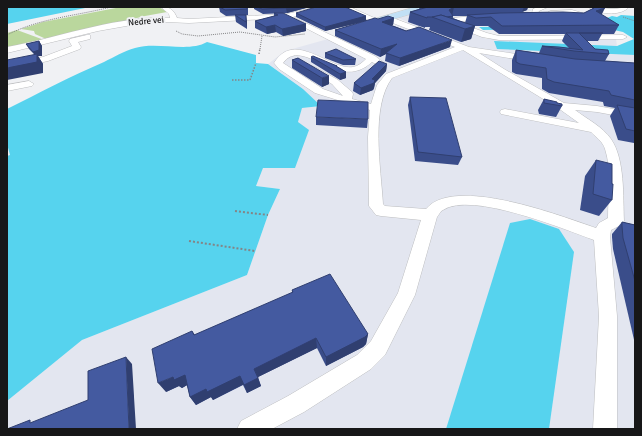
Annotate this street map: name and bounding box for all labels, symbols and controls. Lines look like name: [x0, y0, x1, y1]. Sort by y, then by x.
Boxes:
street label: Nedre vei: [128, 14, 164, 29]

